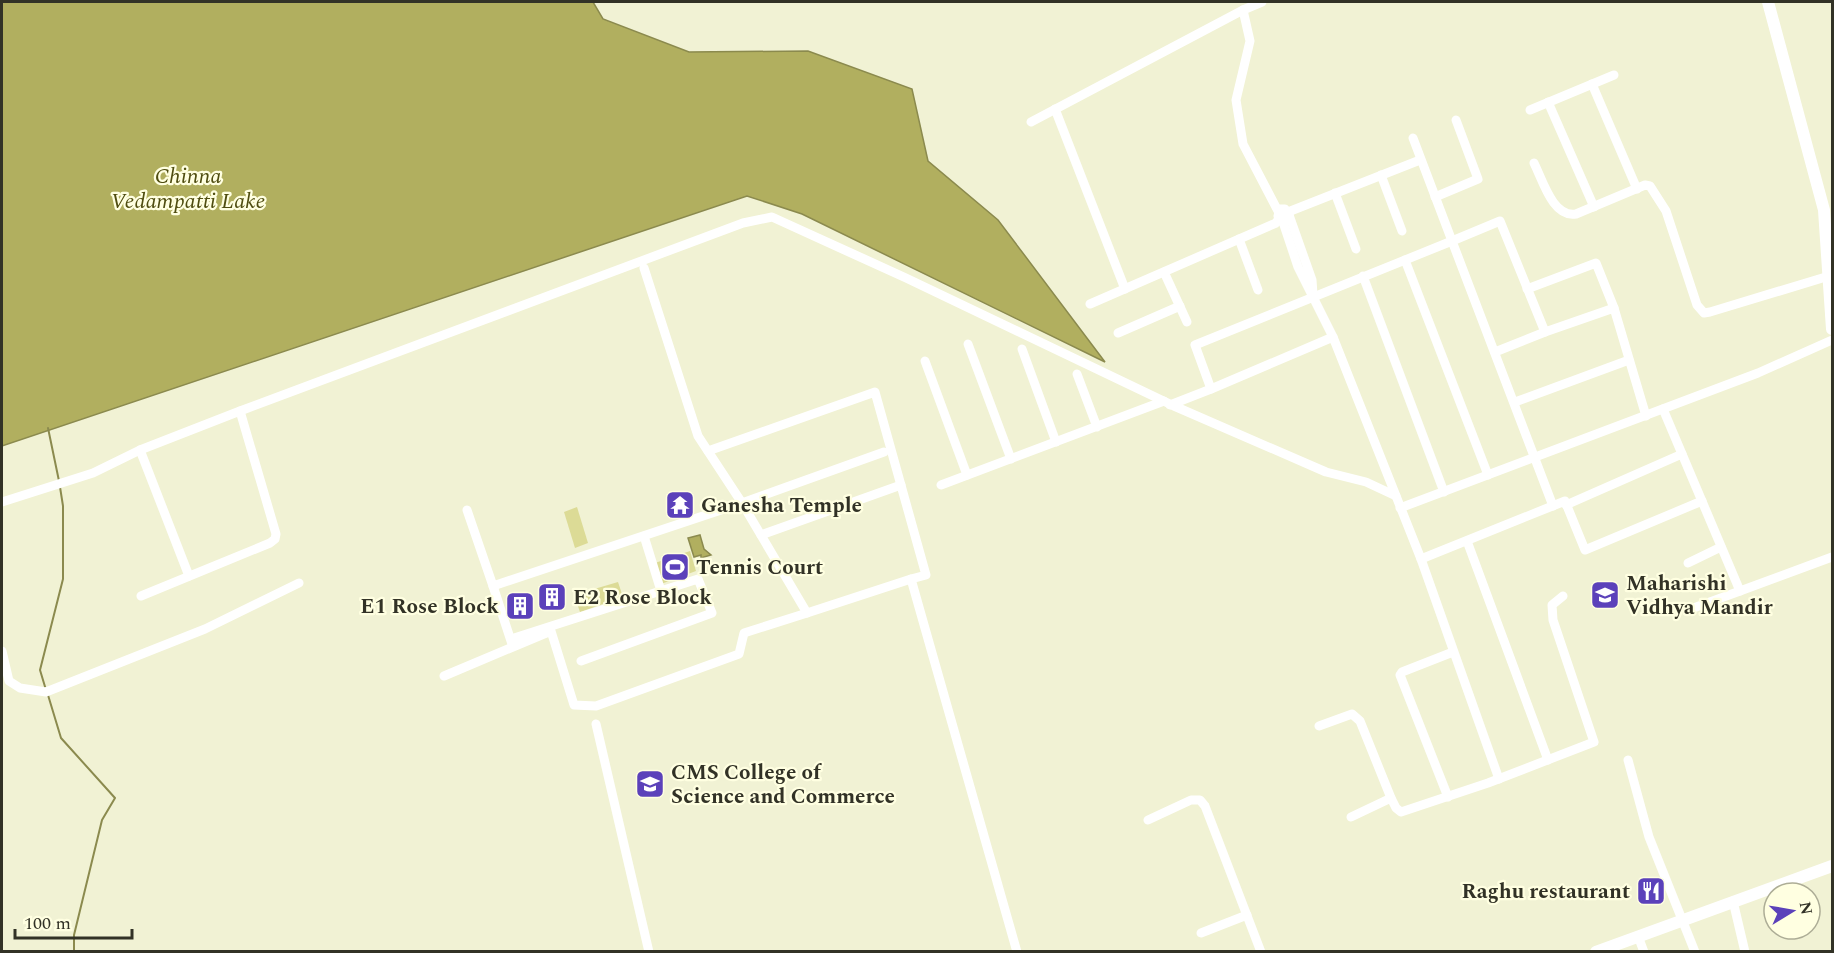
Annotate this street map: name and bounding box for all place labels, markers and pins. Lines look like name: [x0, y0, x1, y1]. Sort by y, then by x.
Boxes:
temple icon: Ganesha Temple: [664, 489, 696, 521]
place label: Ganesha Temple: [701, 490, 862, 522]
sports icon: Tennis Court: [659, 551, 691, 583]
place label: Tennis Court: [696, 552, 823, 584]
place label: Maharishi Vidhya Mandir: [1626, 568, 1773, 624]
school or university icon: Maharishi Vidhya Mandir: [1589, 579, 1621, 611]
building icon: E2 Rose Block: [536, 581, 568, 613]
place label: E2 Rose Block: [573, 582, 712, 614]
building icon: E1 Rose Block: [504, 590, 536, 622]
place label: E1 Rose Block: [360, 591, 499, 623]
place label: CMS College of Science and Commerce: [671, 757, 895, 813]
school or university icon: CMS College of Science and Commerce: [634, 768, 666, 800]
restaurant icon: Raghu restaurant: [1635, 875, 1667, 907]
place label: Raghu restaurant: [1461, 876, 1630, 908]

